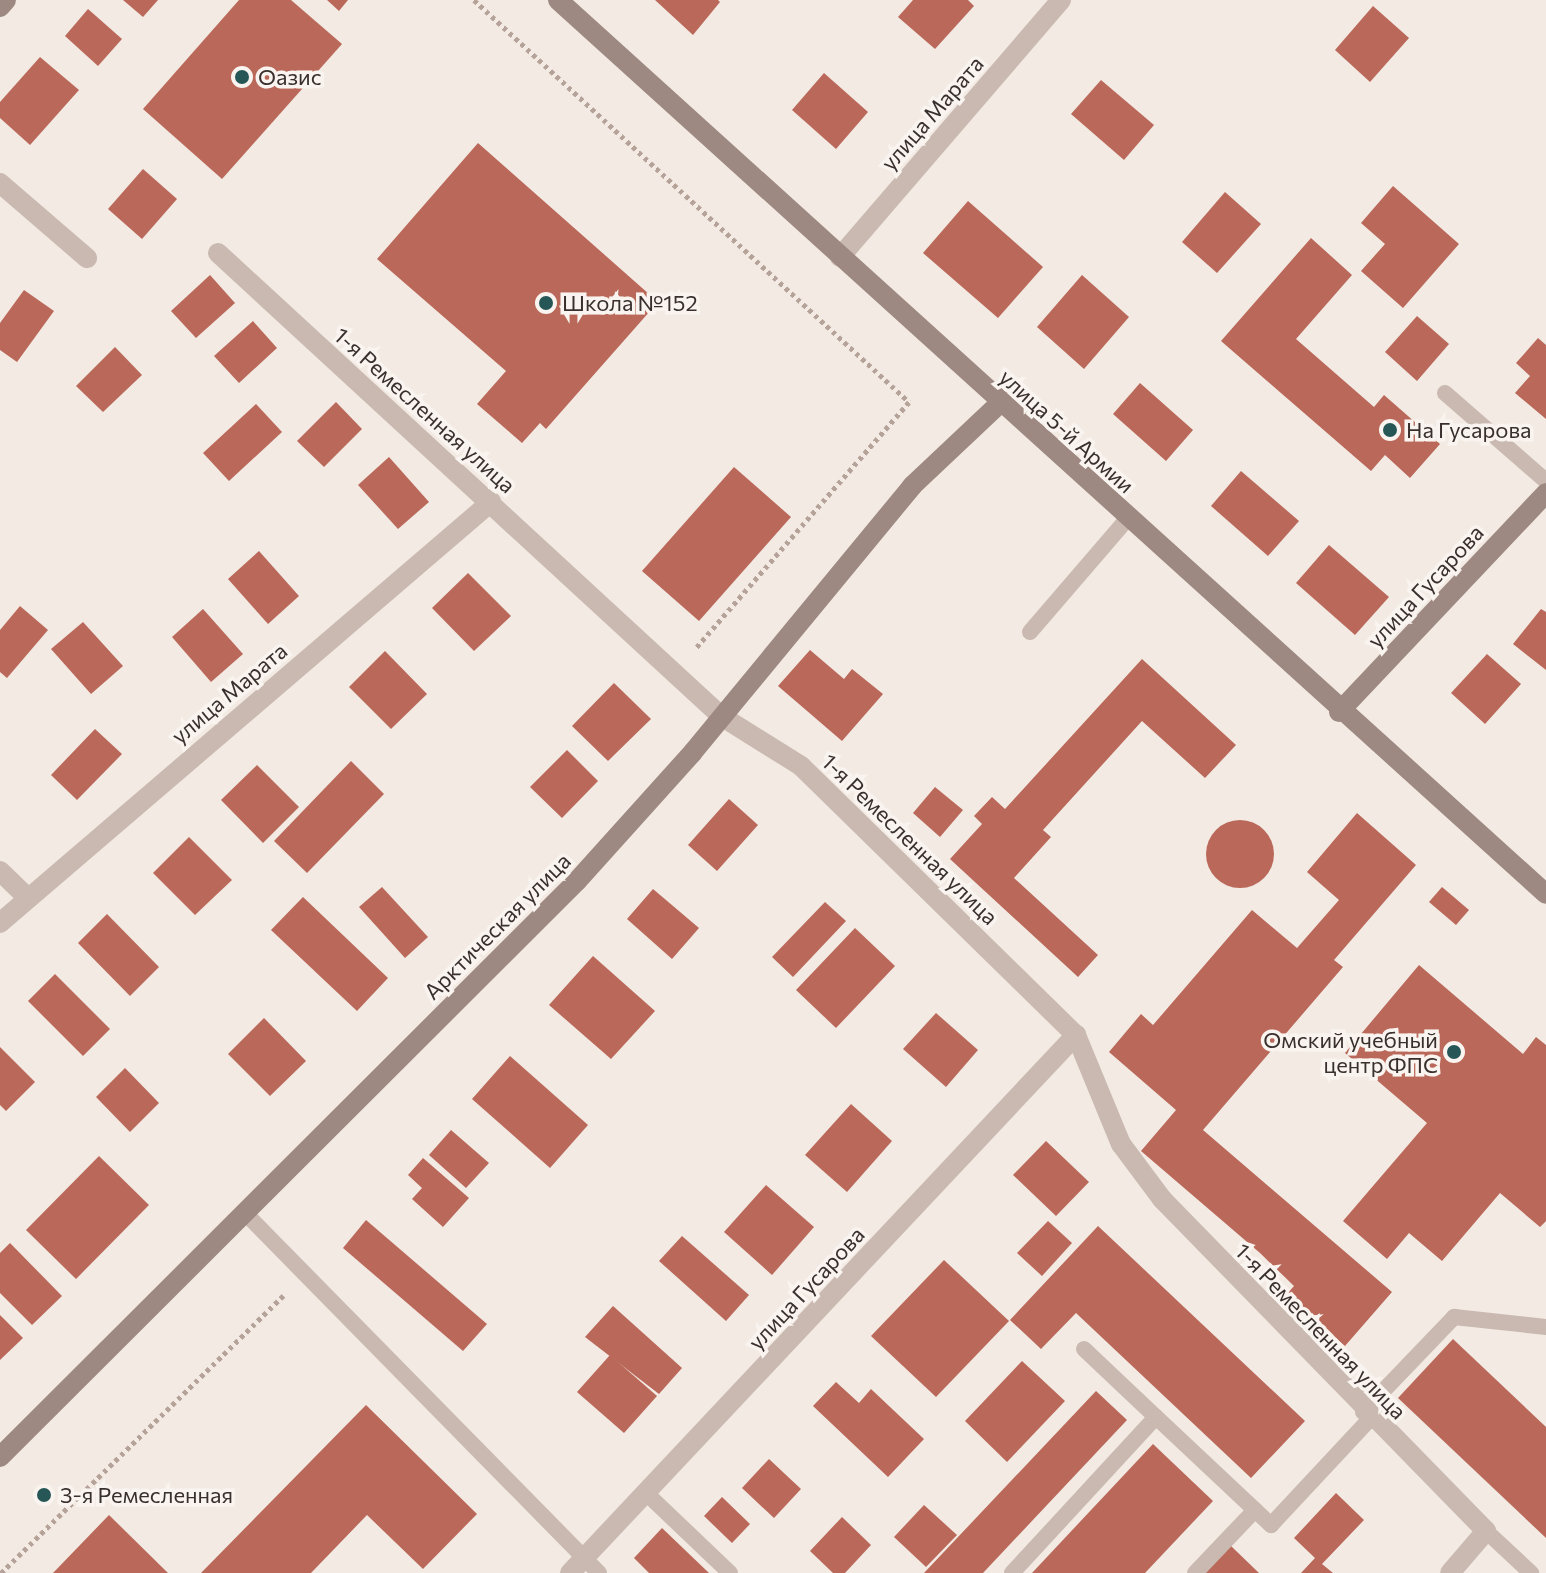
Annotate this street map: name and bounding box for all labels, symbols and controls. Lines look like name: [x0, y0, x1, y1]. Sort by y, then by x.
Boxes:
street label: улица Марата: [875, 51, 989, 175]
place label: Оазис: [258, 64, 322, 90]
marker: Оазис: [233, 68, 251, 86]
place label: Школа №152: [562, 290, 698, 316]
marker: Школа №152: [537, 294, 555, 312]
street label: 1-я Ремесленная улица: [329, 322, 521, 498]
street label: улица 5-й Армии: [994, 364, 1140, 498]
place label: На Гусарова: [1406, 417, 1531, 443]
marker: На Гусарова: [1381, 421, 1399, 439]
street label: улица Гусарова: [1362, 519, 1488, 653]
street label: улица Марата: [166, 637, 292, 749]
street label: 1-я Ремесленная улица: [817, 748, 1003, 930]
street label: Арктическая улица: [418, 847, 576, 1005]
place label: Омский учебный центр ФПС: [1263, 1026, 1438, 1078]
marker: Омский учебный центр ФПС: [1445, 1043, 1463, 1061]
street label: улица Гусарова: [743, 1221, 869, 1355]
street label: 1-я Ремесленная улица: [1230, 1238, 1412, 1424]
place label: 3-я Ремесленная: [60, 1482, 233, 1508]
marker: 3-я Ремесленная: [35, 1486, 53, 1504]

